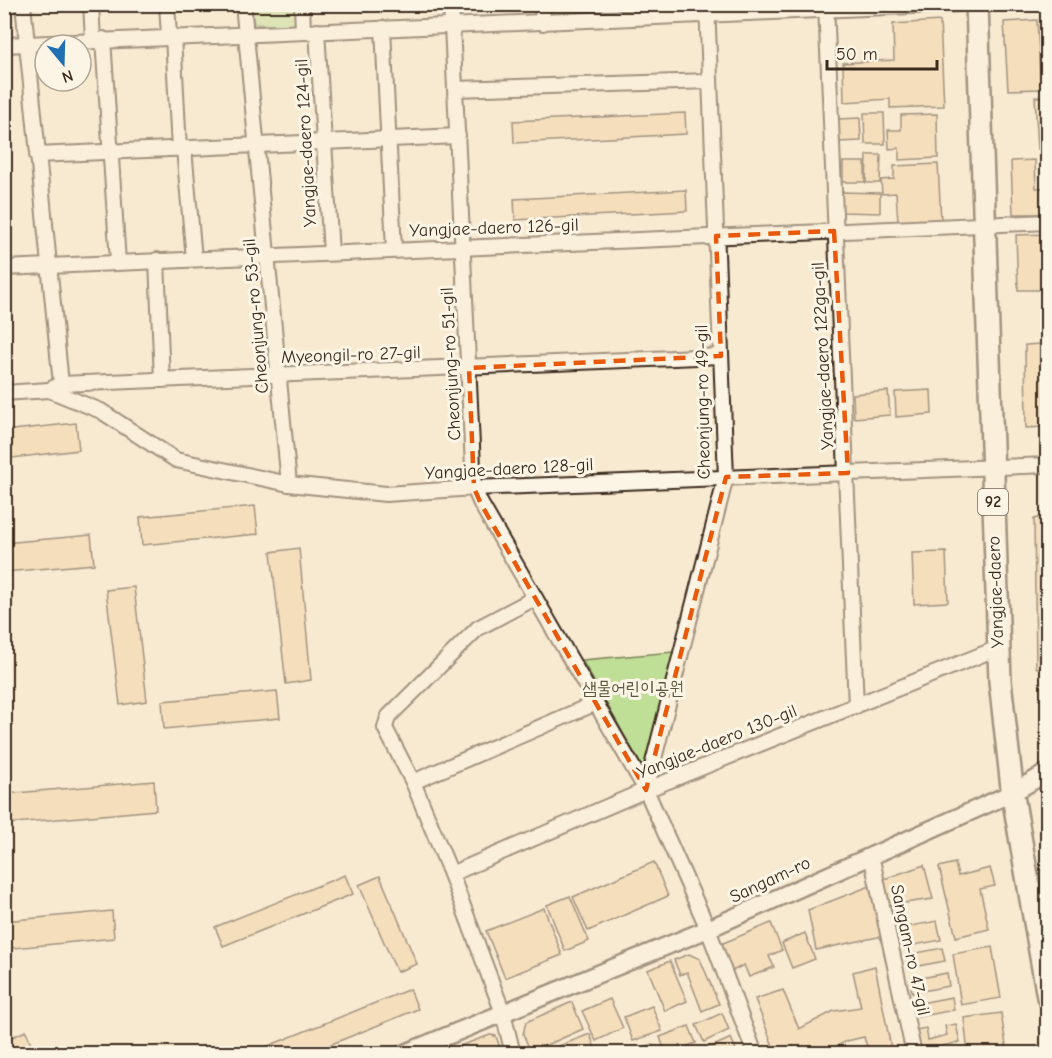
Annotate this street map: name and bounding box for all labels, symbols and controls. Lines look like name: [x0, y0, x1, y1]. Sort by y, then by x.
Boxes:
north arrow: [33, 33, 93, 93]
scale bar: [827, 33, 936, 71]
text: 50 m: [836, 44, 878, 65]
street label: Yangjae-daero 124-gil: [291, 58, 321, 228]
text: N: [60, 66, 75, 86]
street label: Yangjae-daero 126-gil: [409, 215, 579, 241]
street label: Cheonjung-ro 53-gil: [239, 238, 273, 394]
street label: Yangjae-daero 122ga-gil: [808, 262, 838, 450]
street label: Cheonjung-ro 51-gil: [436, 287, 466, 441]
street label: Cheonjung-ro 49-gil: [691, 324, 715, 480]
street label: Myeongil-ro 27-gil: [281, 342, 421, 368]
street label: Yangjae-daero 128-gil: [424, 454, 594, 484]
road number: 92: [978, 489, 1008, 515]
street label: Yangjae-daero: [984, 535, 1008, 649]
park label: 샘물어린이공원: [582, 678, 684, 699]
street label: Yangjae-daero 130-gil: [634, 700, 800, 784]
street label: Sangam-ro: [726, 852, 814, 908]
street label: Sangam-ro 47-gil: [886, 883, 934, 1017]

